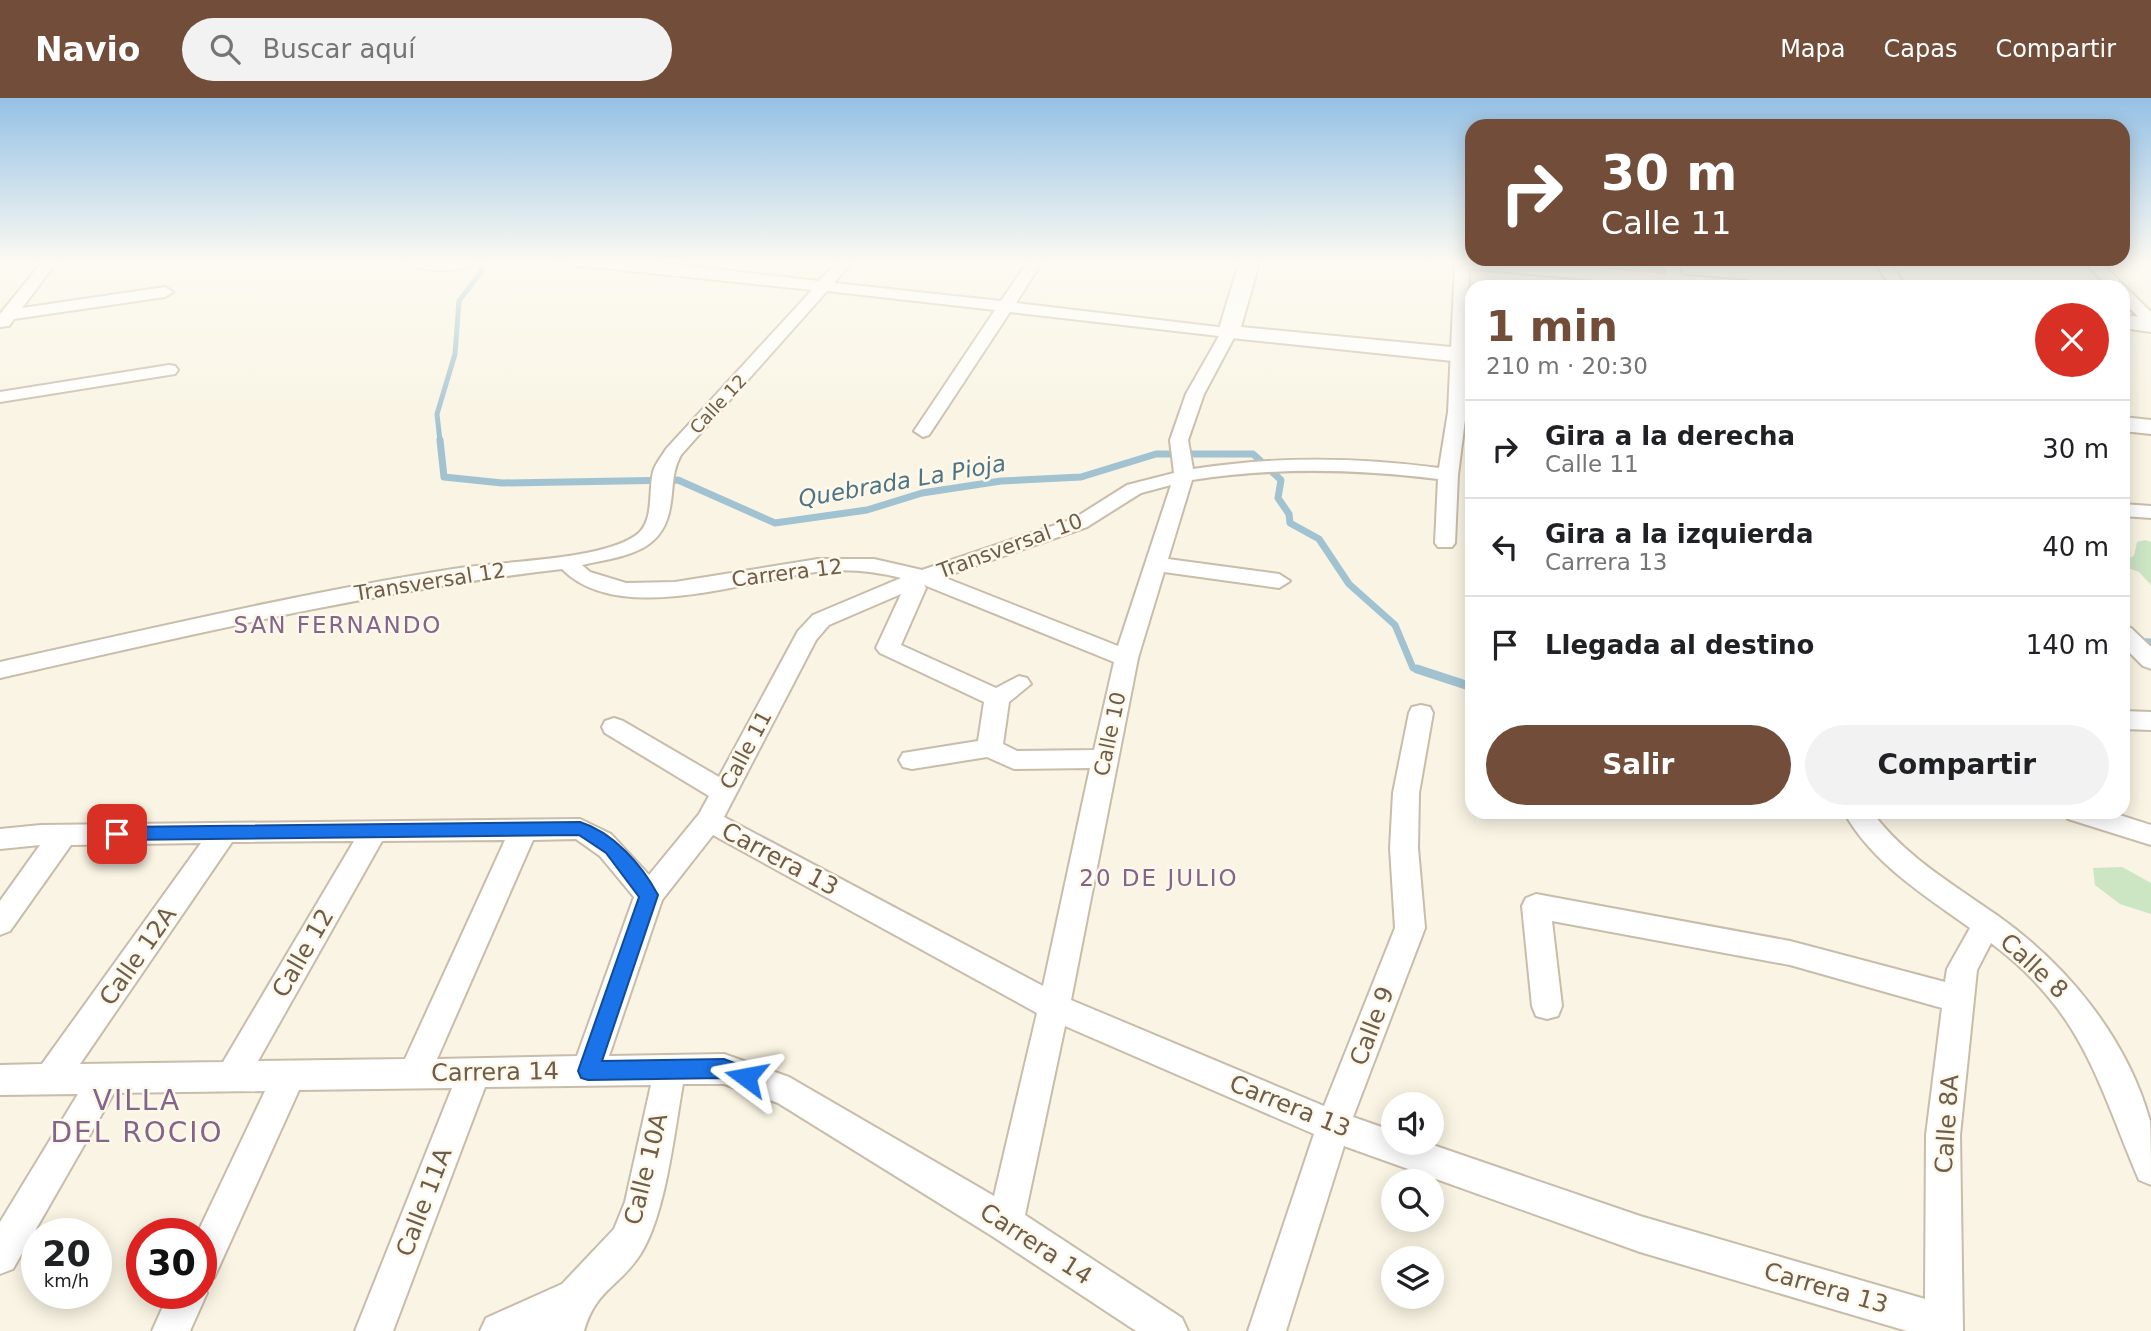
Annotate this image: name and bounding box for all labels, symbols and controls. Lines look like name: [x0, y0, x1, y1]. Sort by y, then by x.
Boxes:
search box: [182, 18, 672, 81]
text: Navio: [35, 30, 140, 69]
icon: search: [206, 30, 244, 68]
text: Buscar aquí: [262, 34, 416, 64]
text: Mapa: [1780, 35, 1846, 63]
text: Capas: [1884, 35, 1957, 63]
text: Compartir: [1995, 35, 2116, 63]
text: 30 m: [1601, 145, 1737, 202]
icon: right: [1486, 147, 1577, 238]
text: Calle 11: [1601, 204, 1731, 242]
text: 1 min: [1486, 302, 1618, 351]
button: close: [2035, 303, 2109, 377]
text: 210 m · 20:30: [1486, 353, 1648, 379]
street label: Calle 12: [685, 370, 751, 438]
text: Gira a la derecha: [1545, 421, 1795, 451]
icon: right: [1486, 430, 1524, 468]
text: 30 m: [2042, 434, 2109, 464]
water label: Quebrada La Pioja: [796, 450, 1008, 512]
text: Calle 11: [1545, 451, 1639, 477]
street label: Transversal 10: [933, 509, 1086, 584]
text: Gira a la izquierda: [1545, 519, 1813, 549]
icon: left: [1486, 528, 1524, 566]
text: 40 m: [2042, 532, 2109, 562]
text: Carrera 13: [1545, 549, 1667, 575]
street label: Carrera 12: [730, 554, 844, 592]
street label: Transversal 12: [352, 558, 507, 606]
district label: SAN FERNANDO: [234, 612, 442, 638]
icon: arrive: [1486, 626, 1524, 664]
text: Llegada al destino: [1545, 630, 1814, 660]
text: 140 m: [2026, 630, 2109, 660]
street label: Calle 10: [1089, 690, 1131, 778]
street label: Calle 11: [715, 707, 777, 793]
button: Salir: [1486, 725, 1791, 805]
button: Compartir: [1805, 725, 2109, 805]
pin: [87, 804, 147, 864]
icon: arrive: [98, 815, 136, 853]
street label: Carrera 13: [717, 817, 843, 901]
district label: 20 DE JULIO: [1079, 865, 1239, 891]
street label: Calle 12A: [94, 901, 183, 1011]
street label: Calle 12: [266, 904, 340, 1002]
street label: Calle 8: [1994, 928, 2074, 1004]
street label: Calle 9: [1344, 982, 1400, 1070]
position arrow: [709, 1040, 783, 1114]
street label: Carrera 14: [431, 1057, 559, 1087]
street label: Carrera 13: [1226, 1069, 1354, 1143]
street label: Calle 8A: [1930, 1073, 1964, 1174]
district label: VILLA DEL ROCIO: [50, 1084, 224, 1149]
map controls: [1381, 1092, 1444, 1309]
button: sound: [1381, 1092, 1444, 1155]
street label: Calle 10A: [619, 1110, 674, 1228]
street label: Calle 11A: [390, 1143, 458, 1260]
button: search: [1381, 1169, 1444, 1232]
street label: Carrera 14: [975, 1197, 1097, 1291]
speed limit sign: 30: [126, 1218, 217, 1309]
text: 20: [42, 1234, 91, 1274]
button: layers: [1381, 1246, 1444, 1309]
street label: Carrera 13: [1761, 1257, 1891, 1319]
text: km/h: [44, 1270, 89, 1291]

